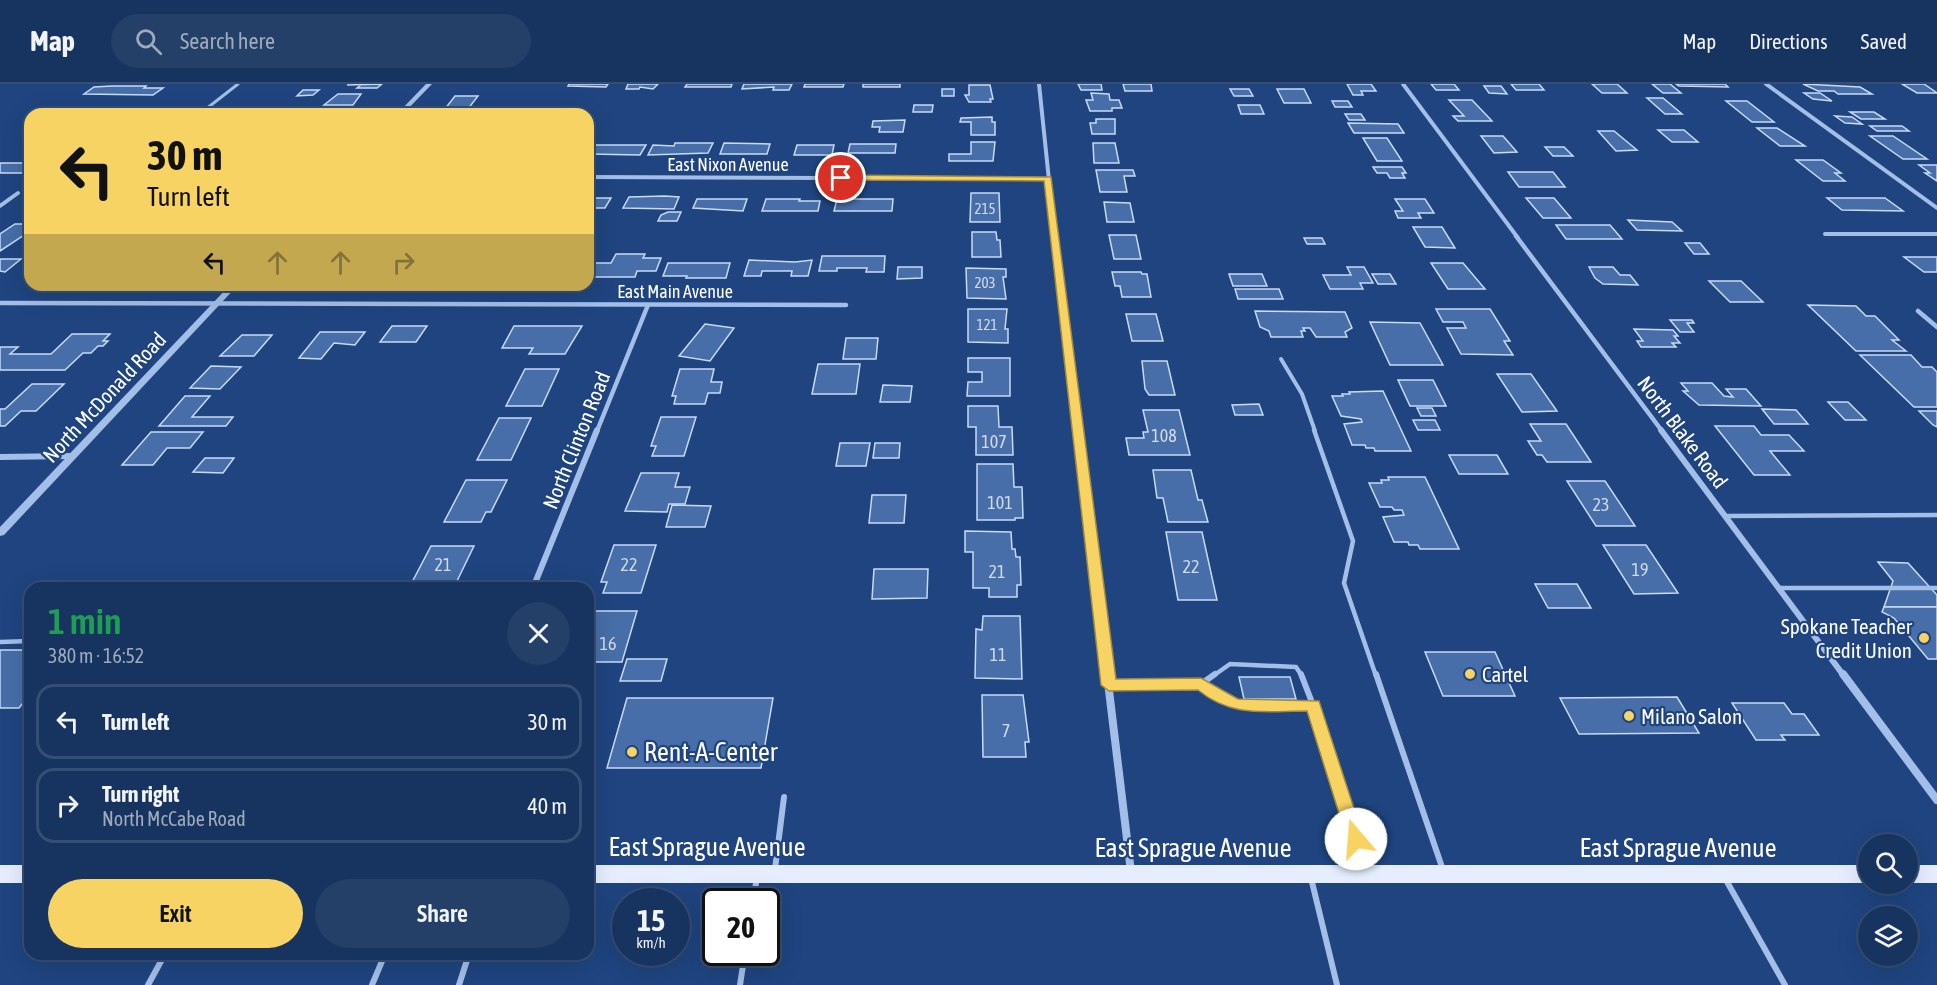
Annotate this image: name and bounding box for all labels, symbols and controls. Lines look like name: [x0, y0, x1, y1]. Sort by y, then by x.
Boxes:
search box: [111, 14, 531, 68]
text: Map: [30, 25, 75, 57]
icon: search: [132, 25, 165, 58]
text: Search here: [180, 28, 275, 54]
text: Map: [1682, 29, 1716, 53]
text: Directions: [1749, 29, 1828, 53]
text: Saved: [1861, 29, 1907, 53]
text: 30 m: [147, 131, 222, 179]
icon: left: [48, 132, 126, 210]
pin: [815, 152, 866, 203]
street label: East Nixon Avenue: [667, 154, 789, 175]
icon: arrive: [824, 161, 857, 194]
text: Turn left: [147, 181, 230, 212]
house number: 215: [974, 200, 996, 217]
icon: left: [198, 246, 231, 279]
icon: ahead: [261, 246, 294, 279]
icon: ahead: [324, 246, 357, 279]
icon: right: [387, 246, 420, 279]
house number: 203: [974, 274, 996, 291]
street label: East Main Avenue: [617, 281, 733, 302]
house number: 121: [976, 316, 998, 333]
street label: North McDonald Road: [38, 327, 170, 467]
street label: North Clinton Road: [537, 368, 615, 512]
street label: North Blake Road: [1633, 371, 1733, 493]
house number: 108: [1151, 425, 1177, 446]
house number: 107: [981, 431, 1007, 452]
house number: 101: [987, 492, 1013, 513]
house number: 23: [1593, 494, 1609, 515]
house number: 21: [435, 554, 451, 575]
house number: 22: [621, 554, 637, 575]
house number: 22: [1183, 556, 1199, 577]
house number: 19: [1632, 559, 1648, 580]
house number: 21: [989, 561, 1005, 582]
text: 1 min: [48, 600, 122, 642]
button: close: [507, 602, 570, 665]
place label: Spokane Teacher Credit Union: [1781, 614, 1913, 662]
marker: Spokane Teacher Credit Union: [1917, 631, 1931, 645]
house number: 16: [600, 633, 616, 654]
text: 380 m · 16:52: [48, 644, 144, 667]
house number: 11: [990, 644, 1006, 665]
place label: Cartel: [1482, 662, 1529, 686]
marker: Cartel: [1463, 667, 1477, 681]
place label: Milano Salon: [1641, 704, 1742, 728]
icon: left: [51, 705, 84, 738]
text: Turn left: [102, 709, 169, 735]
text: 30 m: [527, 709, 567, 735]
marker: Milano Salon: [1622, 709, 1636, 723]
house number: 7: [1002, 720, 1010, 741]
place label: Rent-A-Center: [644, 737, 778, 767]
marker: Rent-A-Center: [625, 745, 639, 759]
text: Turn right: [102, 781, 179, 807]
icon: right: [51, 789, 84, 822]
text: 40 m: [527, 793, 567, 819]
text: North McCabe Road: [102, 807, 246, 830]
position arrow: [1324, 807, 1388, 871]
street label: East Sprague Avenue: [609, 832, 805, 862]
street label: East Sprague Avenue: [1095, 833, 1291, 863]
street label: East Sprague Avenue: [1580, 833, 1776, 863]
map controls: [1858, 834, 1918, 966]
button: search: [1858, 834, 1918, 894]
button: Exit: [48, 879, 303, 948]
button: Share: [315, 879, 570, 948]
speed limit sign: 20: [702, 888, 780, 966]
text: 15: [637, 903, 665, 937]
button: layers: [1858, 906, 1918, 966]
text: km/h: [636, 934, 666, 951]

